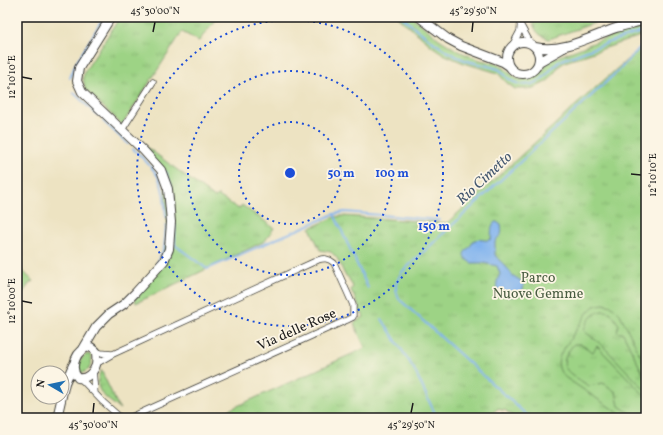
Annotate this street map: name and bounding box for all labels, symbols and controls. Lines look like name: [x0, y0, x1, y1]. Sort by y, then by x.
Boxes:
text: 45°30'00"N: [130, 4, 180, 18]
text: 45°29'50"N: [449, 4, 497, 18]
text: 12°10'10"E: [5, 55, 19, 99]
water label: Rio Cimetto: [452, 148, 518, 210]
text: 12°10'10"E: [646, 153, 660, 197]
centre of rings: [283, 166, 297, 180]
text: 50 m: [327, 166, 355, 182]
text: 100 m: [375, 166, 409, 182]
text: 150 m: [418, 219, 450, 235]
park label: Parco Nuove Gemme: [493, 269, 584, 304]
text: 12°10'00"E: [5, 278, 19, 324]
street label: Via delle Rose: [254, 304, 340, 356]
north arrow: [30, 365, 70, 405]
text: N: [34, 379, 50, 389]
text: 45°30'00"N: [68, 418, 118, 432]
text: 45°29'50"N: [387, 418, 435, 432]

